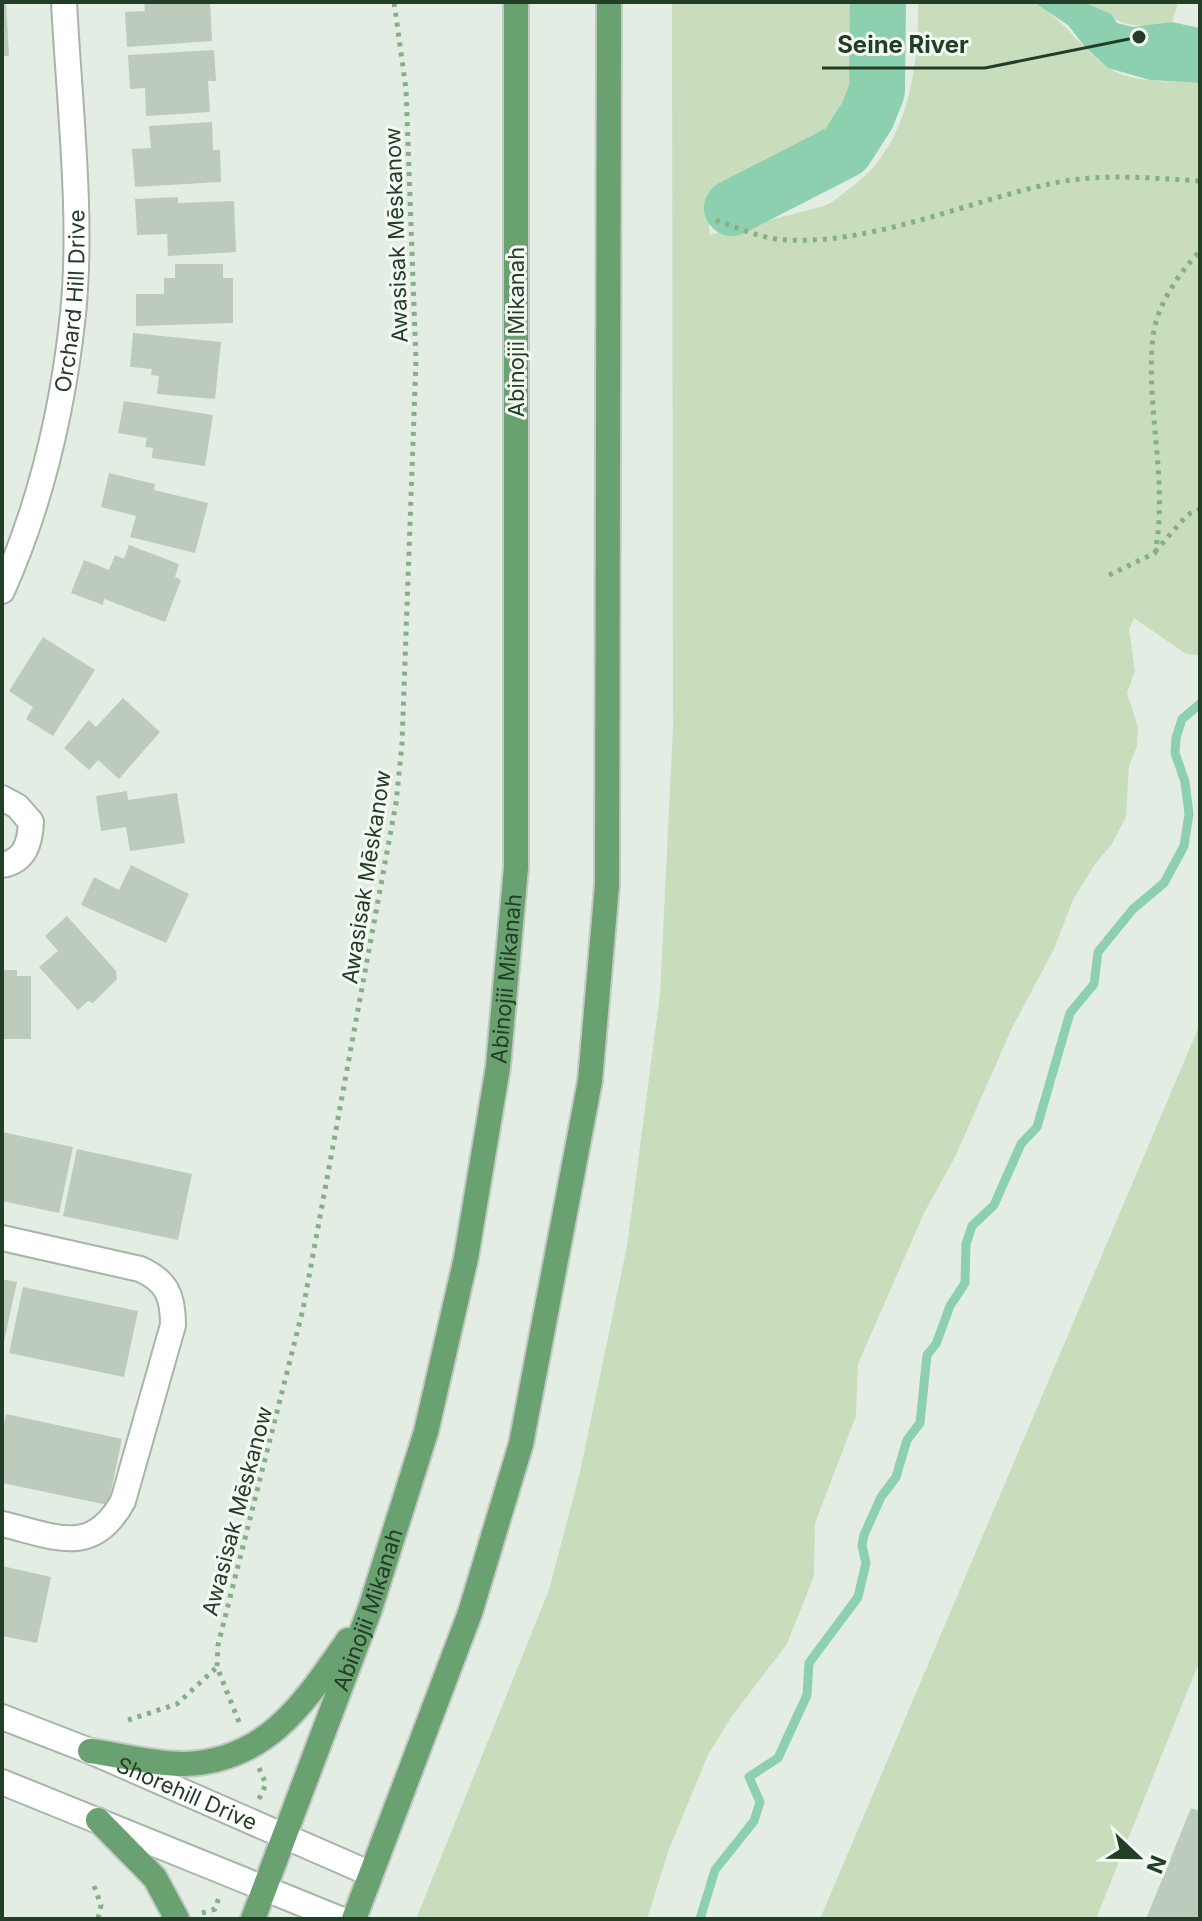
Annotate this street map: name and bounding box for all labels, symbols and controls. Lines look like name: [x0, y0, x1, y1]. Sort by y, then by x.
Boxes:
callout: Seine River: [822, 20, 985, 68]
text: Seine River: [837, 30, 969, 59]
street label: Awasisak Mēskanow: [379, 127, 413, 343]
street label: Orchard Hill Drive: [49, 209, 90, 394]
street label: Abinojii Mikanah: [503, 247, 529, 417]
street label: Awasisak Mēskanow: [336, 768, 396, 986]
street label: Abinojii Mikanah: [485, 893, 527, 1065]
street label: Awasisak Mēskanow: [197, 1403, 277, 1619]
street label: Abinojii Mikanah: [327, 1525, 408, 1695]
street label: Shorehill Drive: [112, 1751, 261, 1836]
north arrow: [1098, 1817, 1178, 1897]
text: N: [1141, 1852, 1172, 1877]

